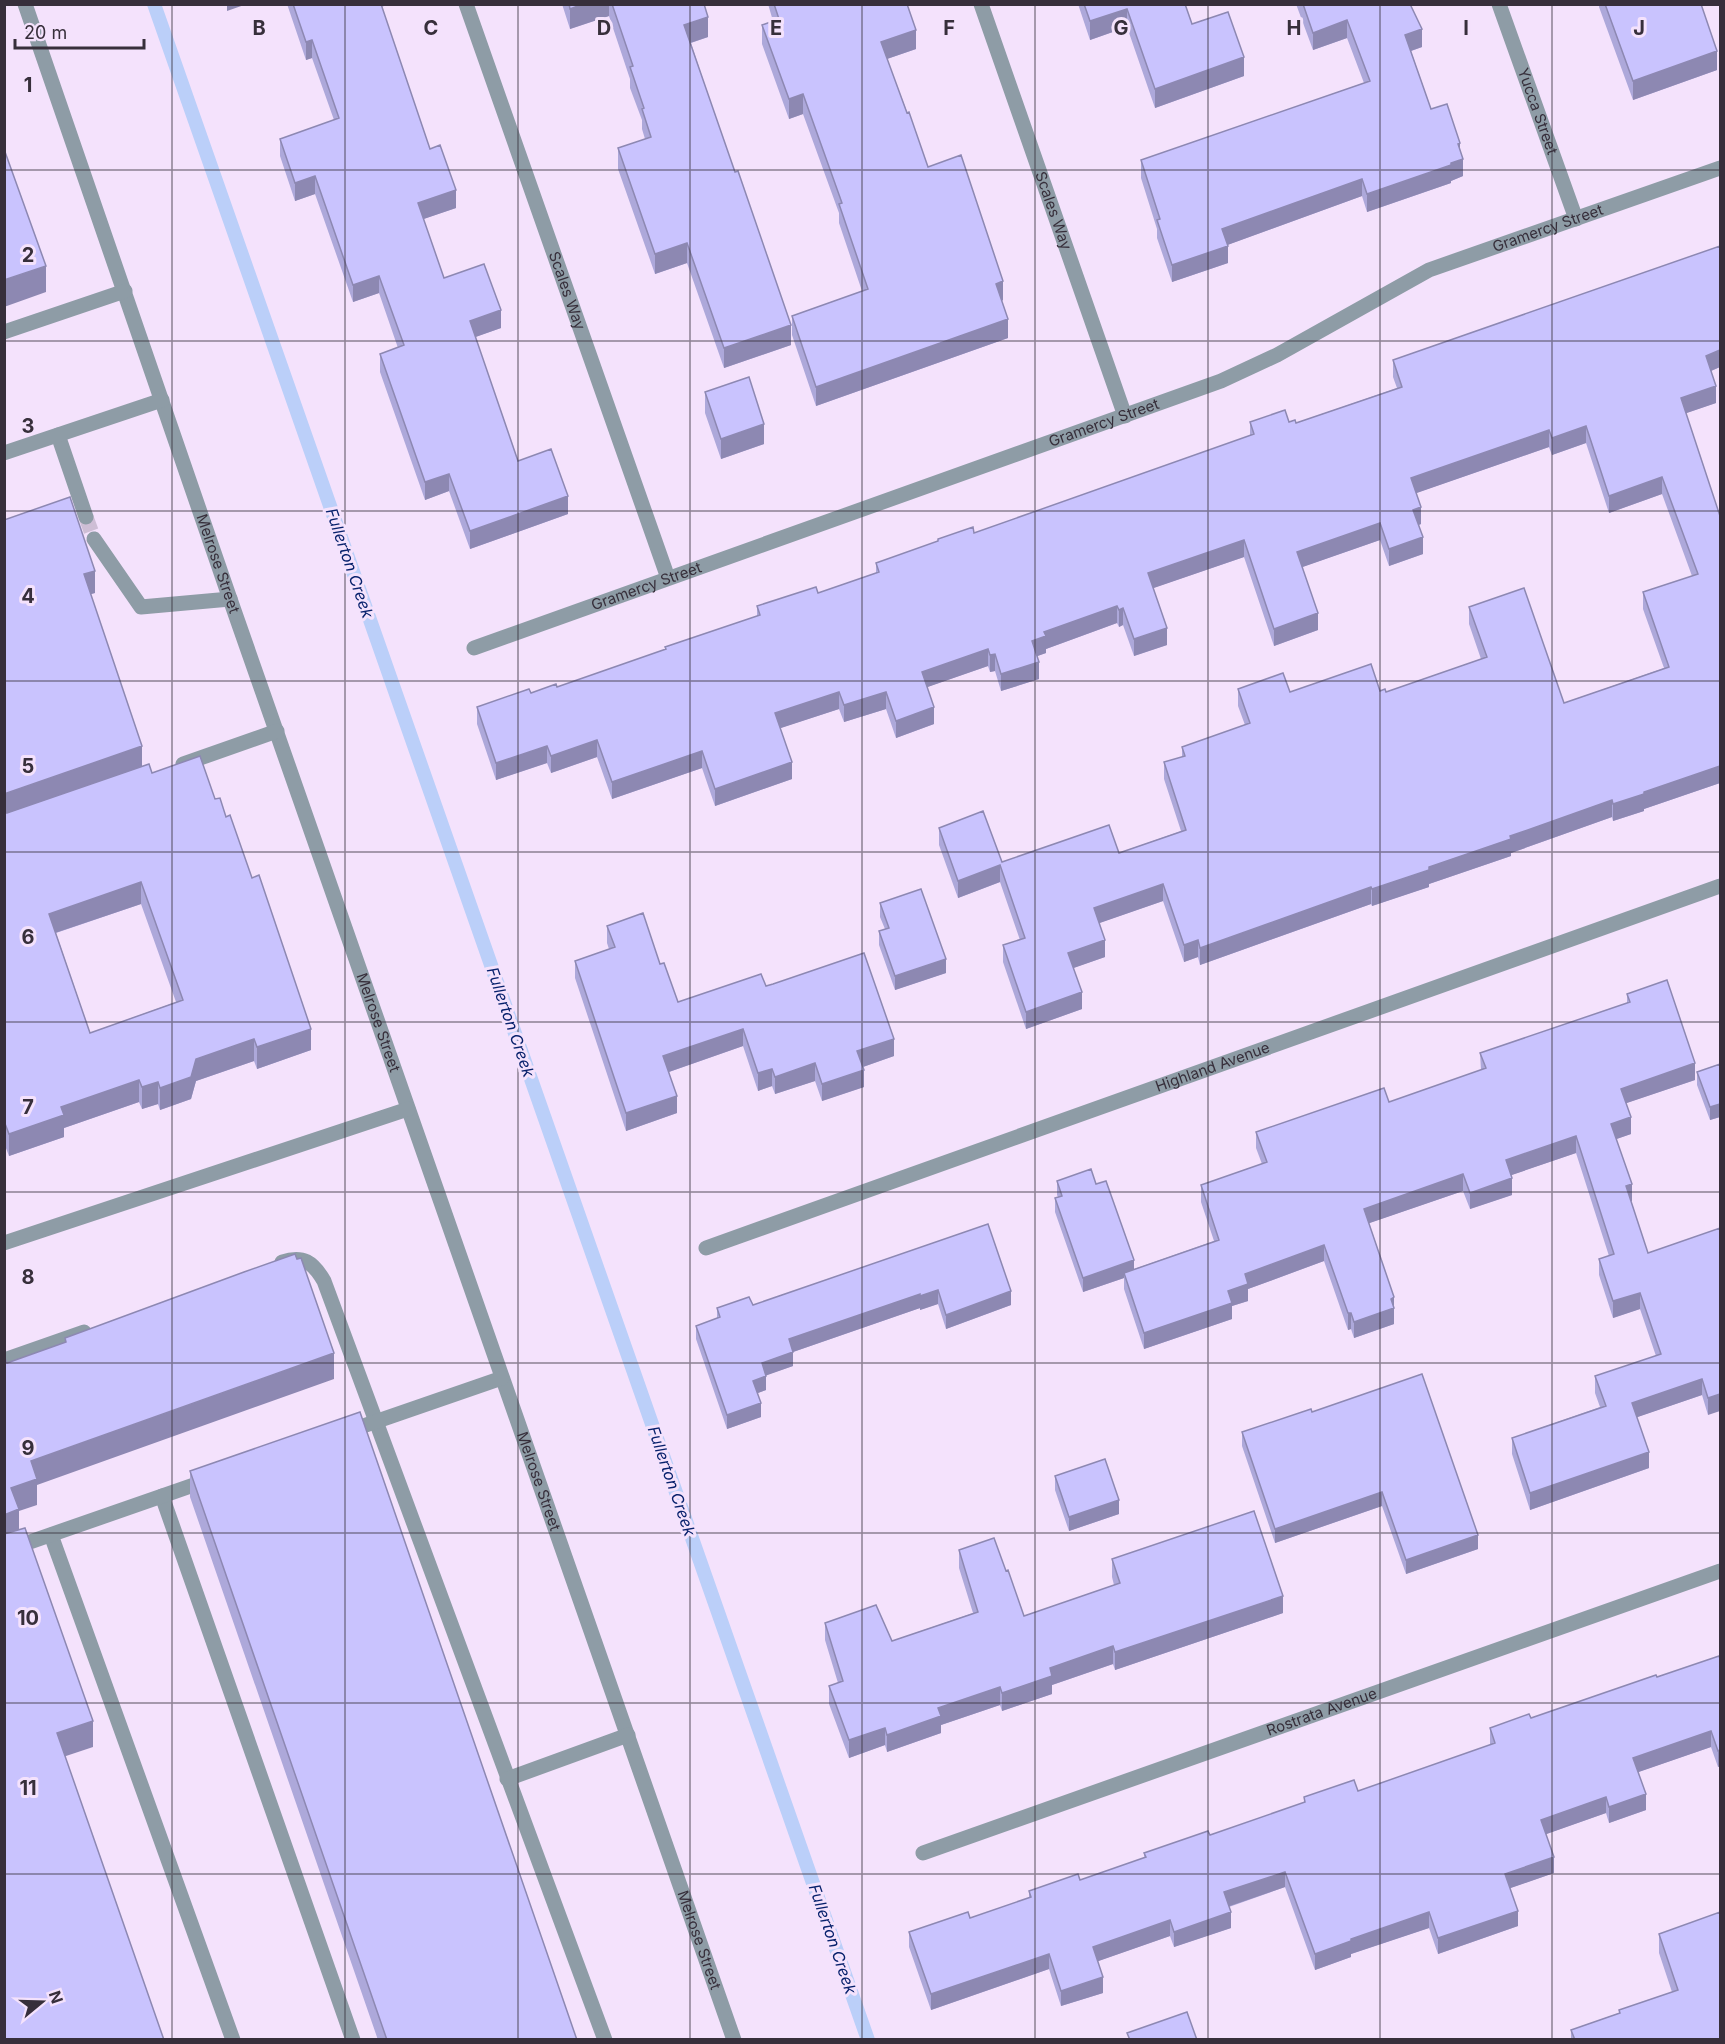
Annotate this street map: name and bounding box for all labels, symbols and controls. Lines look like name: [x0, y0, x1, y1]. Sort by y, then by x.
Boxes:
scale bar: [15, 12, 144, 50]
text: B: [252, 16, 266, 40]
text: C: [424, 16, 438, 40]
text: D: [597, 16, 611, 40]
text: E: [770, 16, 782, 40]
text: F: [943, 16, 955, 40]
text: G: [1113, 16, 1129, 40]
text: H: [1287, 16, 1301, 40]
text: I: [1463, 16, 1469, 40]
text: J: [1633, 16, 1645, 40]
text: 20 m: [24, 22, 67, 43]
street label: Yucca Street: [1514, 65, 1562, 157]
text: 1: [24, 73, 32, 97]
street label: Scales Way: [1031, 169, 1076, 253]
street label: Gramercy Street: [1490, 200, 1605, 256]
text: 2: [22, 243, 34, 267]
street label: Scales Way: [545, 249, 590, 333]
street label: Gramercy Street: [1046, 394, 1162, 451]
text: 3: [22, 414, 34, 438]
water label: Fullerton Creek: [322, 505, 378, 621]
street label: Melrose Street: [192, 511, 244, 616]
street label: Gramercy Street: [588, 557, 704, 614]
text: 4: [21, 584, 35, 608]
text: 5: [22, 754, 34, 778]
text: 6: [22, 925, 35, 949]
water label: Fullerton Creek: [483, 964, 539, 1080]
street label: Melrose Street: [353, 970, 405, 1074]
street label: Highland Avenue: [1153, 1038, 1272, 1096]
text: 7: [22, 1095, 34, 1119]
text: 8: [21, 1265, 35, 1289]
water label: Fullerton Creek: [644, 1423, 700, 1539]
street label: Melrose Street: [513, 1429, 565, 1533]
text: 9: [22, 1436, 35, 1460]
text: 10: [17, 1606, 39, 1630]
street label: Rostrata Avenue: [1264, 1683, 1379, 1740]
text: 11: [19, 1776, 37, 1800]
water label: Fullerton Creek: [805, 1881, 861, 1997]
street label: Melrose Street: [673, 1888, 726, 1992]
north arrow: [12, 1972, 72, 2032]
text: N: [45, 1988, 68, 2006]

